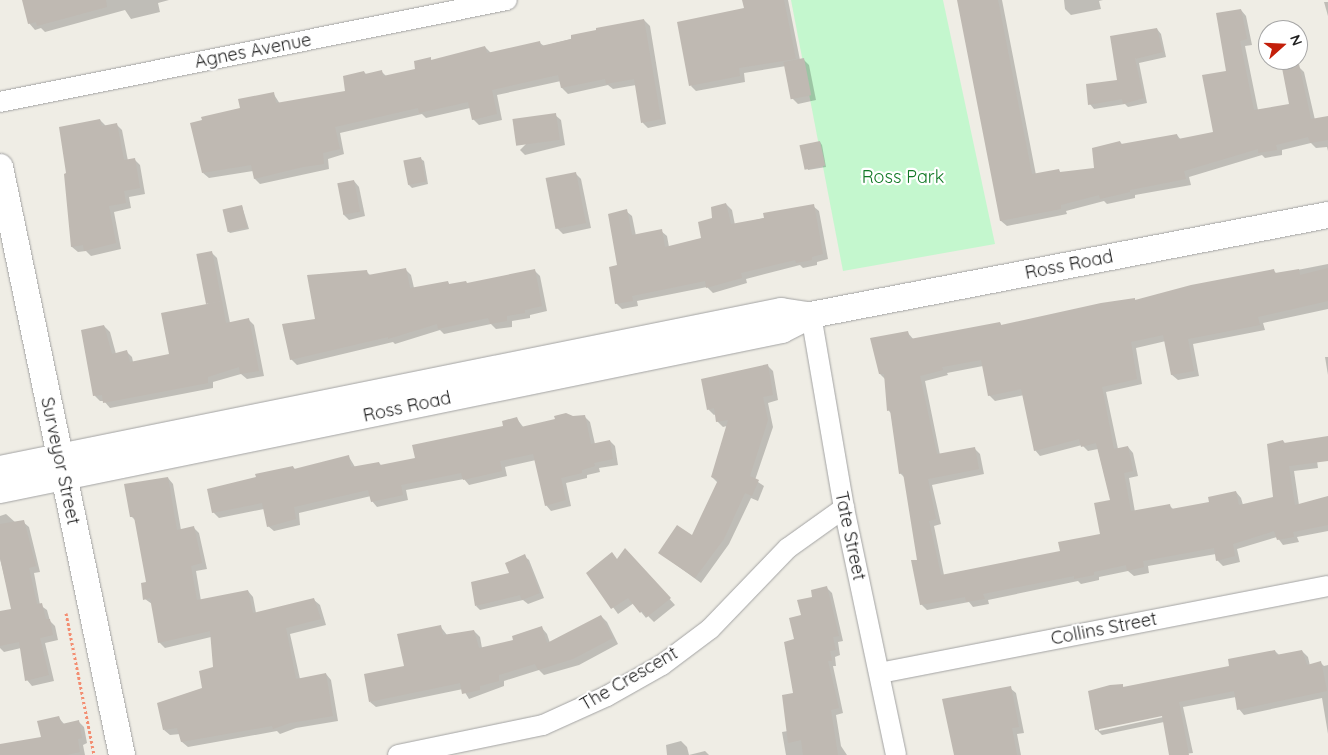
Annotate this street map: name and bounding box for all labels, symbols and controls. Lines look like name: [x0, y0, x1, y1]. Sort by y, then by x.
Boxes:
north arrow: [1258, 20, 1308, 70]
street label: Agnes Avenue: [193, 29, 313, 73]
text: N: [1286, 32, 1306, 48]
park label: Ross Park: [862, 166, 944, 188]
street label: Ross Road: [1023, 246, 1115, 284]
street label: Ross Road: [361, 387, 453, 427]
street label: Surveyor Street: [36, 395, 84, 527]
street label: Tate Street: [830, 490, 870, 582]
street label: Collins Street: [1049, 608, 1159, 650]
street label: The Crescent: [576, 642, 682, 716]

